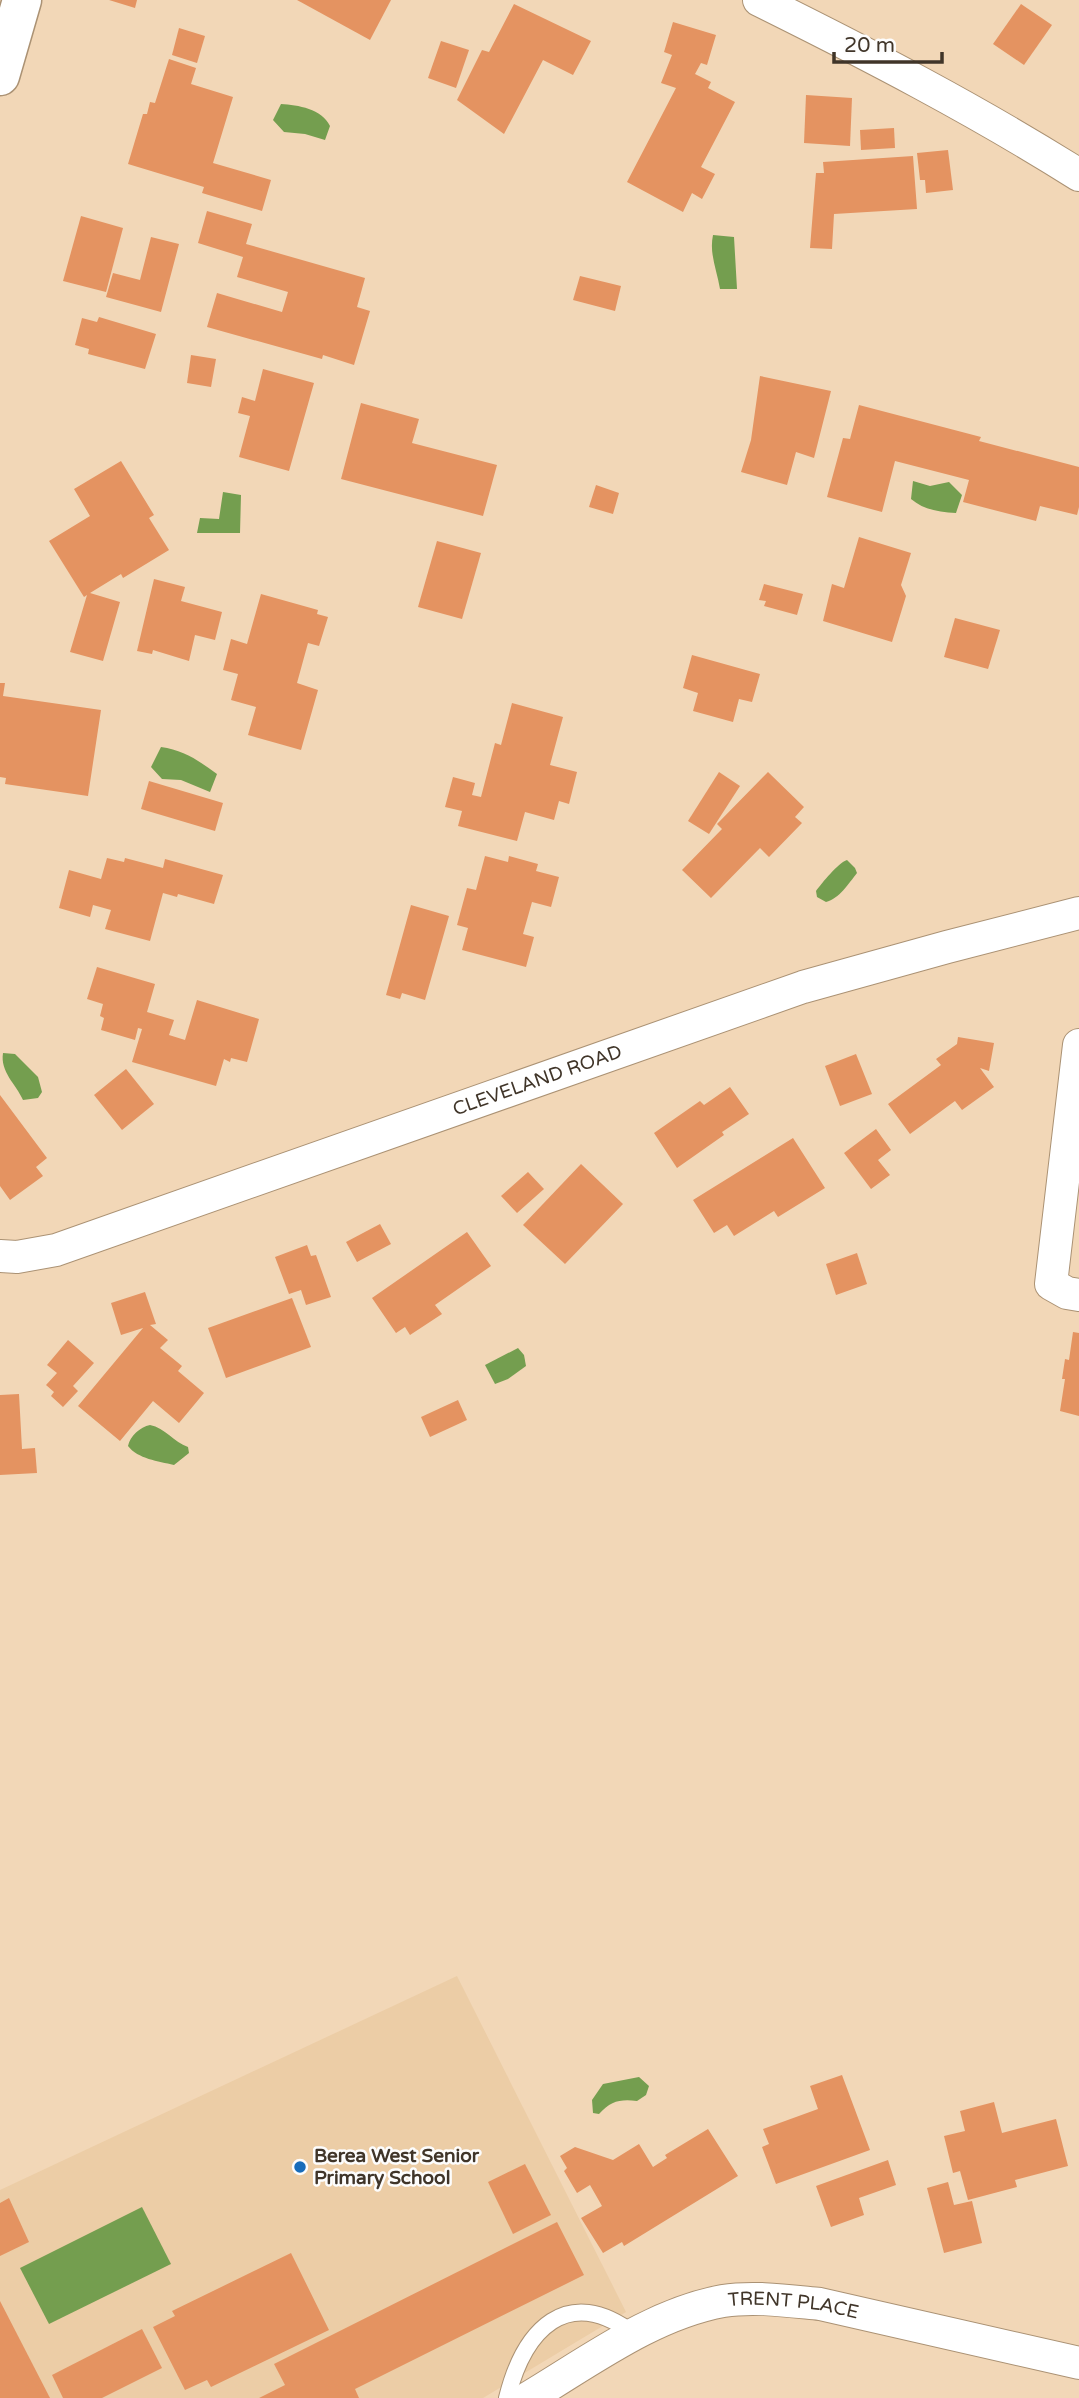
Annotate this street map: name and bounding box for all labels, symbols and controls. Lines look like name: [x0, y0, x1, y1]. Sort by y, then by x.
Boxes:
scale bar: [834, 21, 942, 65]
text: 20 m: [844, 33, 895, 58]
street label: CLEVELAND ROAD: [450, 1041, 625, 1120]
place label: Berea West Senior Primary School: [314, 2145, 480, 2190]
marker: Berea West Senior Primary School: [292, 2159, 308, 2175]
street label: TRENT PLACE: [727, 2288, 861, 2323]

